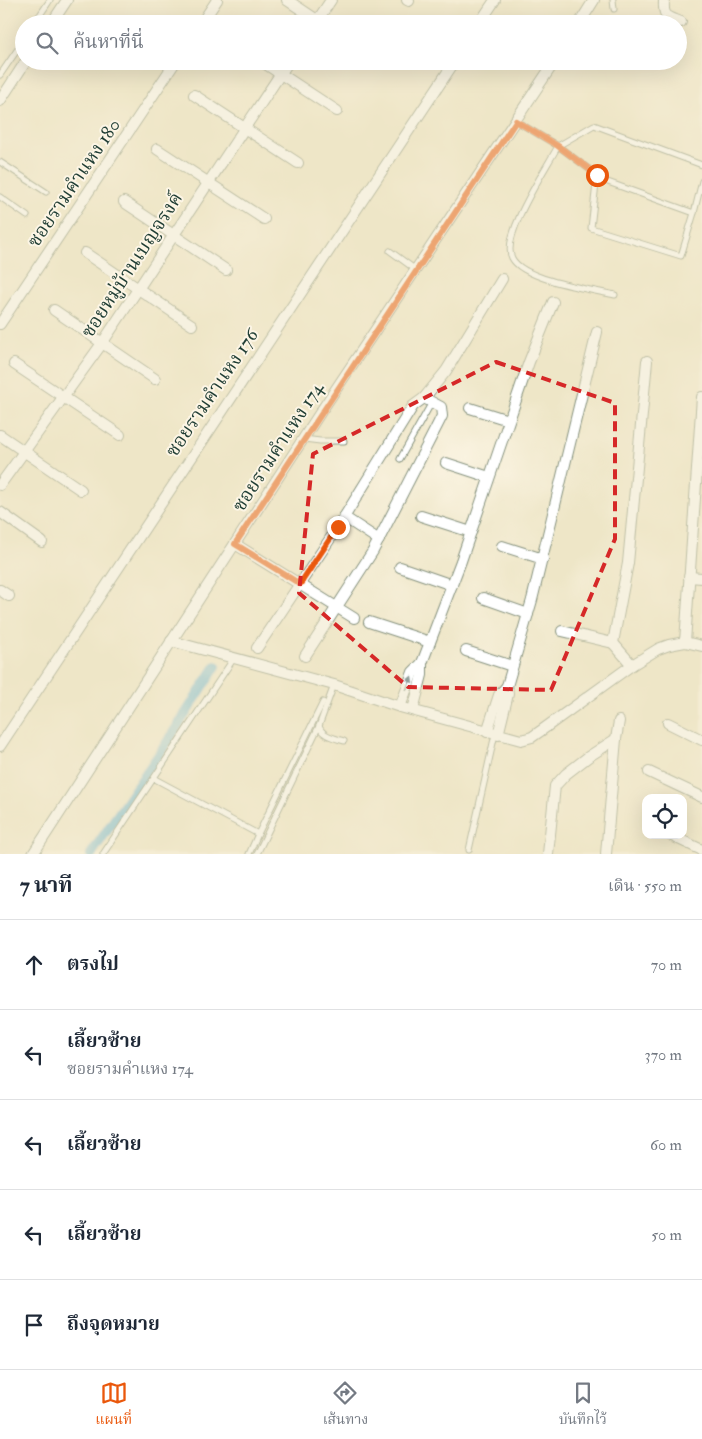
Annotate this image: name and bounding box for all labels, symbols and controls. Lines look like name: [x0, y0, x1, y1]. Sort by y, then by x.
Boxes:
search box: [15, 15, 687, 70]
icon: search: [33, 29, 61, 57]
text: ค้นหาที่นี่: [73, 30, 144, 54]
street label: ซอยรามคำแหง 180: [22, 114, 126, 252]
route start: [586, 164, 609, 187]
street label: ซอยหมู่บ้านเบญจรงค์: [76, 188, 188, 342]
street label: ซอยรามคำแหง 176: [160, 323, 265, 462]
street label: ซอยรามคำแหง 174: [227, 377, 329, 516]
route end: [327, 516, 350, 539]
one-way arrow: [406, 676, 413, 691]
map controls: [642, 794, 687, 839]
button: locate: [642, 794, 687, 839]
text: 7 นาที: [20, 872, 72, 899]
text: เดิน · 550 m: [608, 876, 682, 896]
icon: ahead: [20, 951, 48, 979]
text: ตรงไป: [67, 952, 119, 976]
text: 70 m: [651, 955, 682, 975]
text: เลี้ยวซ้าย: [67, 1029, 141, 1053]
icon: left: [20, 1041, 48, 1069]
text: 370 m: [645, 1045, 682, 1065]
text: ซอยรามคำแหง 174: [67, 1059, 193, 1079]
icon: left: [20, 1131, 48, 1159]
text: เลี้ยวซ้าย: [67, 1132, 141, 1156]
text: 60 m: [650, 1135, 682, 1155]
icon: left: [20, 1221, 48, 1249]
text: เลี้ยวซ้าย: [67, 1222, 141, 1246]
text: 50 m: [651, 1225, 682, 1245]
icon: arrive: [20, 1311, 48, 1339]
text: ถึงจุดหมาย: [67, 1312, 160, 1336]
tab: แผนที่: [95, 1379, 132, 1431]
tab: เส้นทาง: [323, 1379, 368, 1431]
tab: บันทึกไว้: [559, 1379, 607, 1431]

